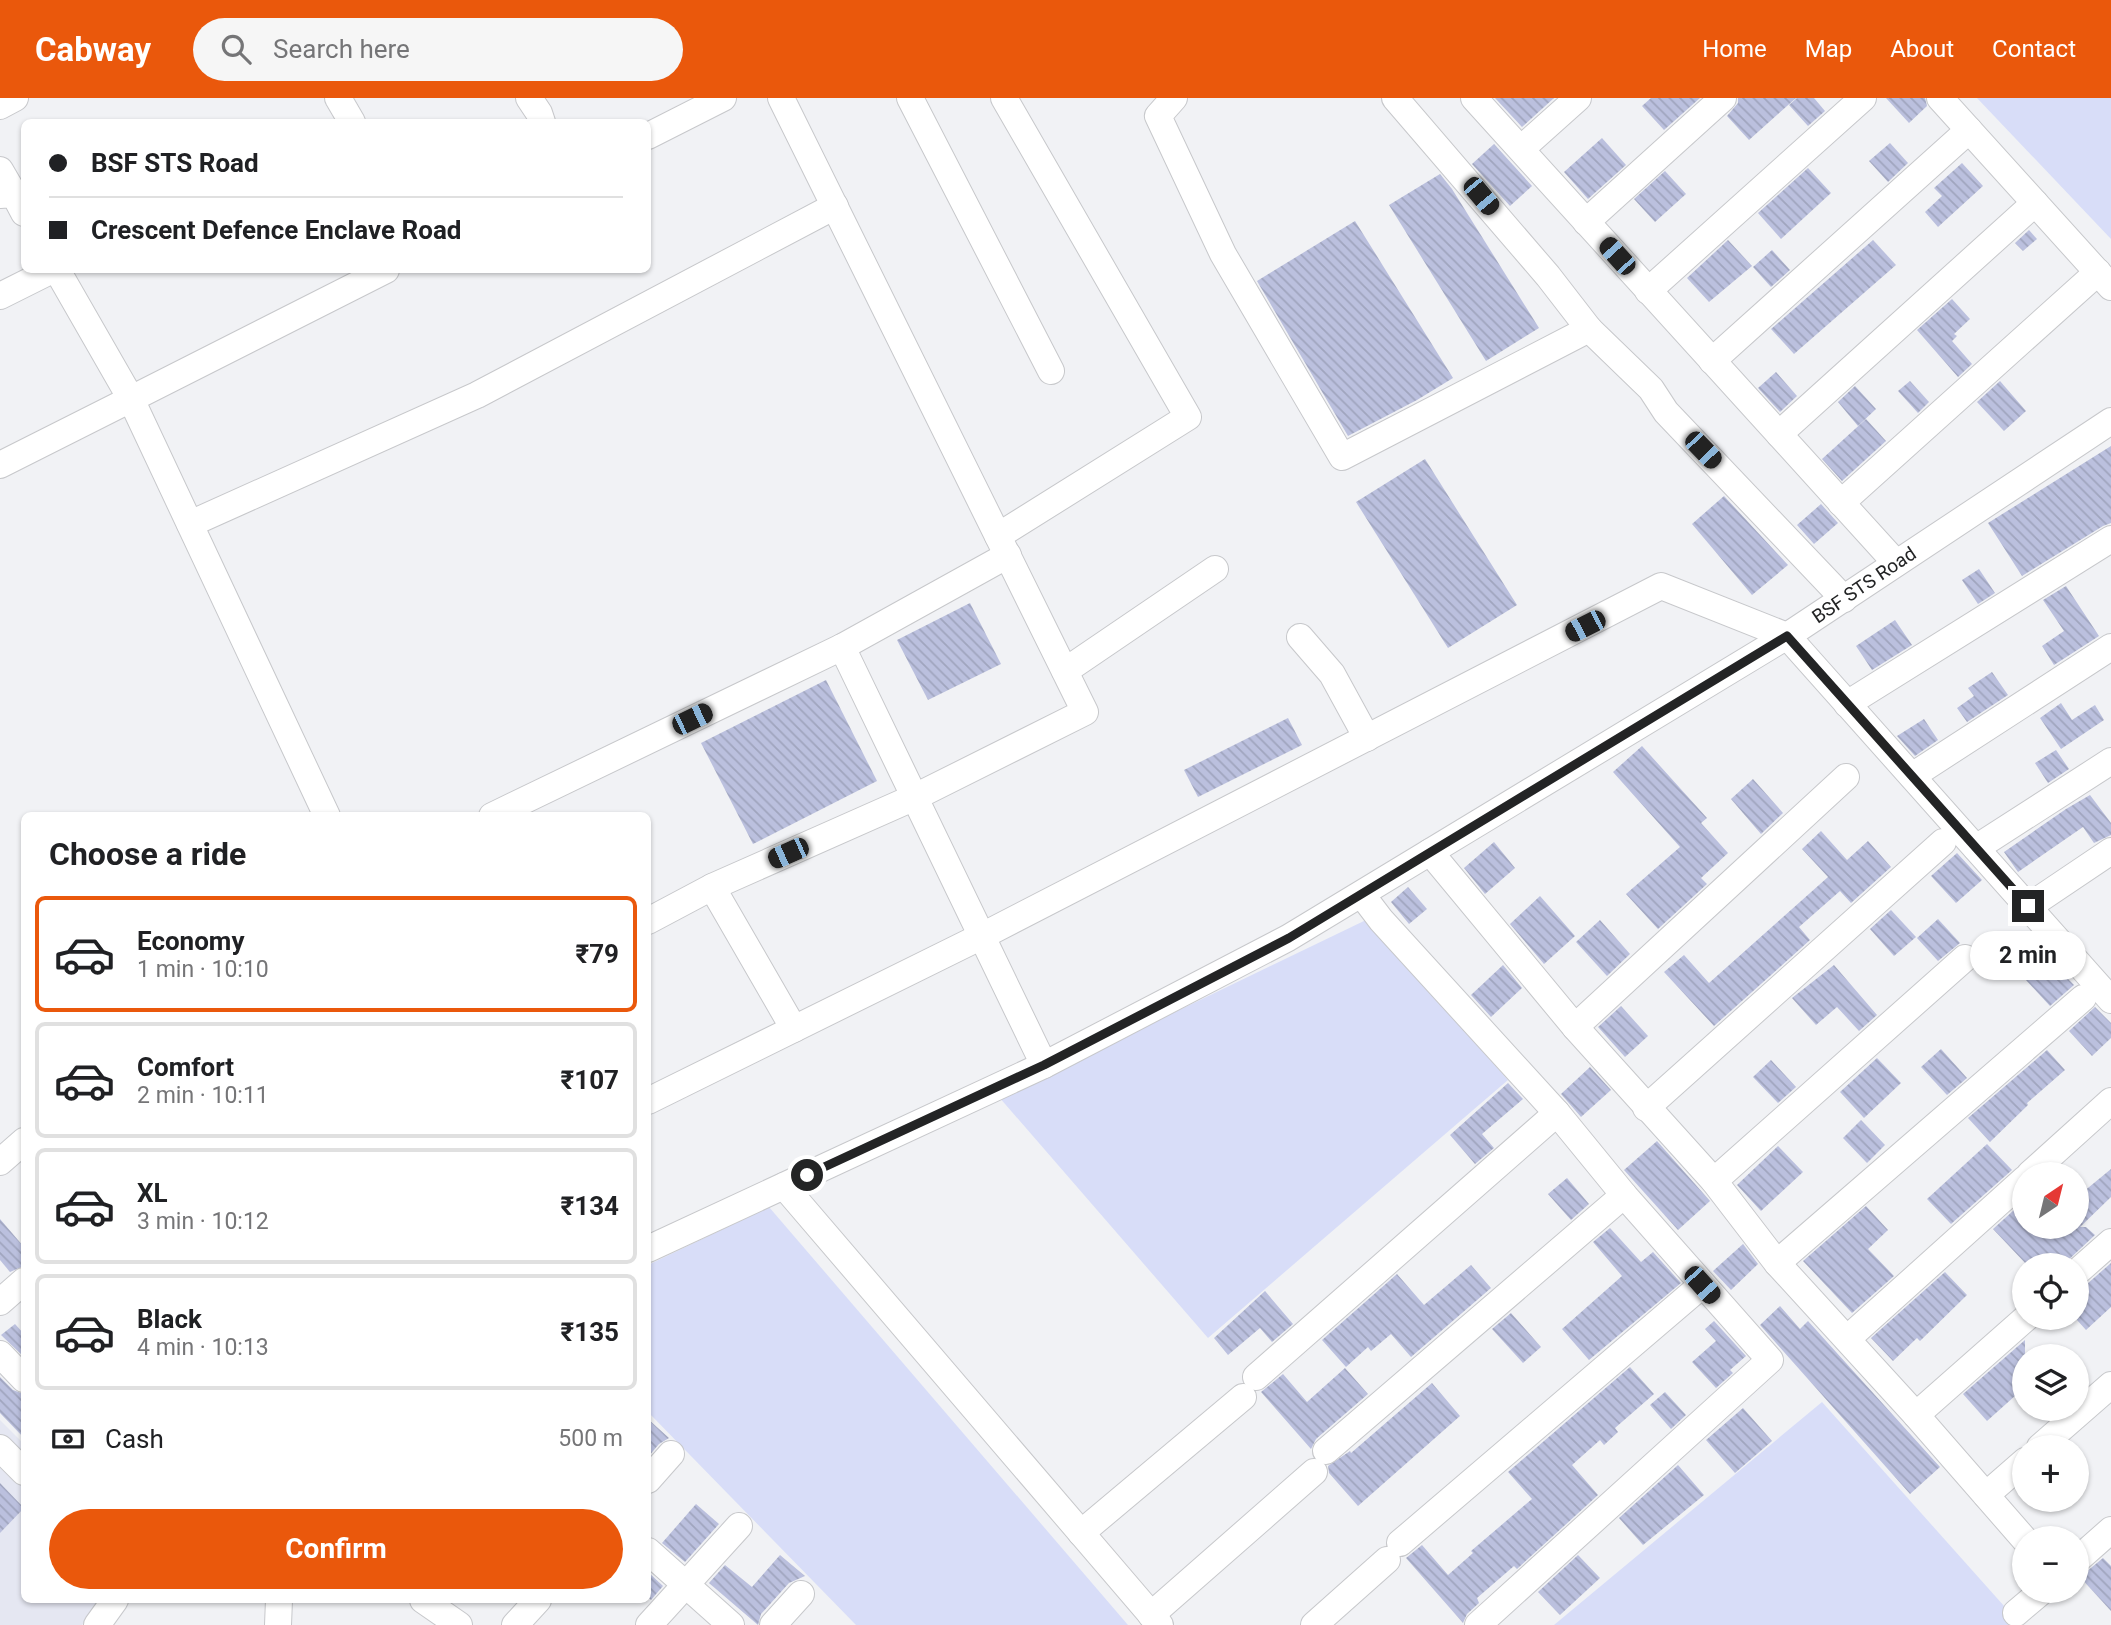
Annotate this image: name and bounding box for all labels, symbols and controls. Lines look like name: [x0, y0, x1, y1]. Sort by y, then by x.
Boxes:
search box: [193, 18, 683, 81]
text: Cabway: [35, 30, 151, 69]
icon: search: [217, 30, 255, 68]
text: Search here: [273, 34, 410, 64]
text: Home: [1702, 35, 1767, 63]
text: Map: [1805, 35, 1852, 63]
text: About: [1890, 35, 1954, 63]
text: Contact: [1992, 35, 2076, 63]
text: BSF STS Road: [91, 148, 259, 178]
car: [1460, 173, 1503, 219]
text: Crescent Defence Enclave Road: [91, 215, 461, 245]
car: [1596, 233, 1639, 279]
car: [1681, 428, 1726, 472]
street label: BSF STS Road: [1808, 542, 1920, 628]
car: [1562, 607, 1609, 645]
car: [669, 700, 716, 738]
text: Choose a ride: [49, 835, 246, 873]
car: [765, 835, 812, 871]
route end: [2012, 890, 2044, 922]
icon: car: [53, 923, 116, 986]
text: Economy: [137, 926, 244, 956]
callout: 2 min: [1970, 930, 2086, 980]
text: ₹79: [575, 939, 619, 969]
text: 2 min: [1999, 942, 2057, 969]
text: 1 min · 10:10: [137, 956, 269, 983]
icon: car: [53, 1049, 116, 1112]
text: Comfort: [137, 1052, 234, 1082]
text: ₹107: [561, 1065, 619, 1095]
text: 2 min · 10:11: [137, 1082, 269, 1109]
route start: [791, 1159, 823, 1191]
north arrow: [2012, 1162, 2090, 1239]
map controls: [2012, 1162, 2089, 1603]
icon: car: [53, 1175, 116, 1238]
text: XL: [137, 1178, 168, 1208]
text: ₹134: [561, 1191, 619, 1221]
text: 3 min · 10:12: [137, 1208, 269, 1235]
button: locate: [2012, 1253, 2089, 1330]
car: [1681, 1262, 1724, 1308]
icon: car: [53, 1301, 116, 1364]
text: Black: [137, 1304, 202, 1334]
text: ₹135: [561, 1317, 619, 1347]
text: 4 min · 10:13: [137, 1334, 269, 1361]
button: layers: [2012, 1344, 2089, 1421]
icon: cash: [49, 1420, 87, 1458]
text: Cash: [105, 1424, 164, 1454]
text: 500 m: [558, 1425, 623, 1452]
button: +: [2012, 1435, 2089, 1512]
button: Confirm: [49, 1509, 623, 1589]
button: −: [2012, 1526, 2089, 1603]

